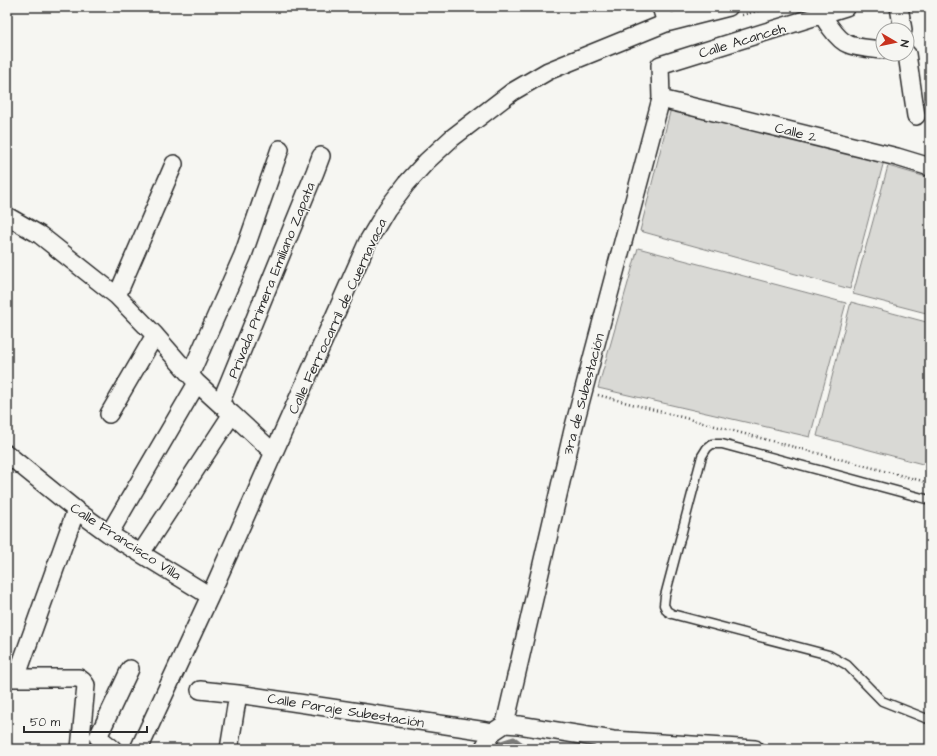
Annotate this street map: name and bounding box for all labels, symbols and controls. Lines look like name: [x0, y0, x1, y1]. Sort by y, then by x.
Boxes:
street label: Calle Acanceh: [696, 18, 788, 64]
north arrow: [875, 22, 915, 62]
text: N: [896, 39, 912, 48]
street label: Calle 2: [773, 118, 819, 148]
street label: Privada Primera Emiliano Zapata: [223, 179, 320, 381]
street label: Calle Ferrocarril de Cuernavaca: [284, 215, 392, 418]
street label: 3ra de Subestación: [558, 331, 610, 457]
street label: Calle Francisco Villa: [66, 498, 185, 585]
street label: Calle Paraje Subestación: [266, 689, 426, 733]
scale bar: [24, 708, 147, 734]
text: 50 m: [30, 714, 61, 731]

